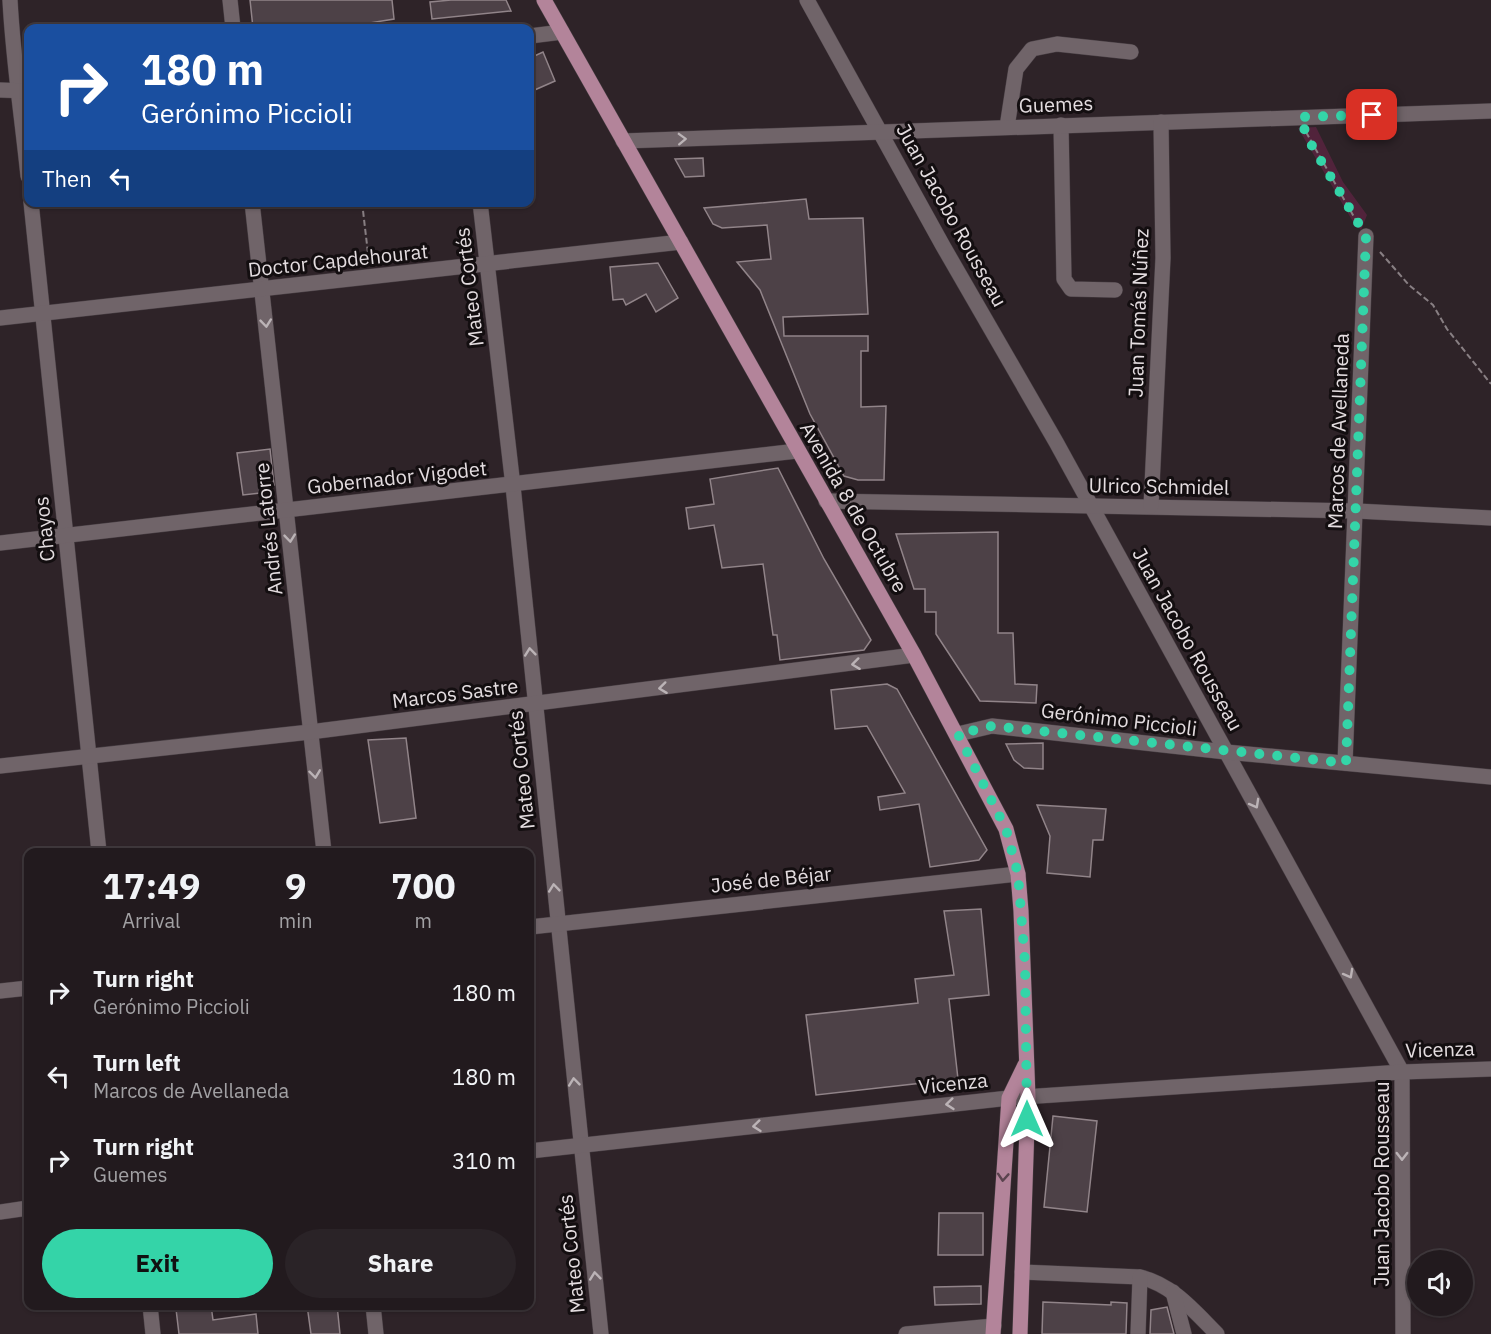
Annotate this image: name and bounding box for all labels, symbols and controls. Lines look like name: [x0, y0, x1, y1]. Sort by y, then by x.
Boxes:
text: 180 m: [141, 42, 264, 97]
icon: right: [42, 48, 120, 126]
street label: Guemes: [1018, 89, 1094, 119]
pin: [1346, 89, 1397, 140]
text: Gerónimo Piccioli: [141, 95, 353, 130]
icon: arrive: [1355, 98, 1388, 131]
street label: Juan Jacobo Rousseau: [890, 119, 1014, 311]
one-way arrow: [677, 132, 686, 145]
icon: left: [104, 162, 137, 195]
text: Then: [42, 164, 92, 193]
street label: Mateo Cortés: [448, 226, 490, 348]
street label: Juan Tomás Núñez: [1122, 228, 1154, 398]
street label: Doctor Capdehourat: [247, 237, 429, 283]
one-way arrow: [259, 319, 272, 328]
street label: Marcos de Avellaneda: [1321, 332, 1355, 530]
street label: Avenida 8 de Octubre: [794, 417, 914, 597]
street label: Gobernador Vigodet: [306, 454, 488, 500]
street label: Andrés Latorre: [248, 462, 288, 596]
street label: Ulrico Schmidel: [1088, 471, 1230, 501]
street label: Chayos: [27, 495, 61, 563]
one-way arrow: [283, 533, 296, 542]
street label: Juan Jacobo Rousseau: [1126, 543, 1250, 735]
one-way arrow: [524, 648, 537, 657]
one-way arrow: [852, 657, 861, 670]
street label: Marcos Sastre: [390, 672, 520, 714]
one-way arrow: [658, 681, 668, 694]
street label: Gerónimo Piccioli: [1040, 696, 1198, 742]
street label: Mateo Cortés: [501, 709, 541, 831]
one-way arrow: [308, 769, 321, 778]
one-way arrow: [1248, 797, 1259, 808]
street label: José de Béjar: [709, 859, 833, 899]
text: 17:49: [102, 862, 201, 909]
text: 9: [285, 862, 307, 909]
text: 700: [391, 862, 456, 909]
one-way arrow: [548, 883, 561, 893]
text: Arrival: [122, 907, 181, 934]
text: min: [279, 907, 313, 934]
text: m: [415, 907, 432, 934]
text: Turn right: [93, 964, 194, 993]
one-way arrow: [1342, 968, 1353, 979]
icon: right: [42, 976, 75, 1009]
text: 180 m: [452, 978, 516, 1007]
text: Gerónimo Piccioli: [93, 993, 250, 1020]
street label: Vicenza: [1405, 1034, 1475, 1064]
text: Turn left: [93, 1048, 181, 1077]
icon: left: [42, 1060, 75, 1093]
text: 180 m: [452, 1062, 516, 1091]
street label: Vicenza: [917, 1066, 989, 1100]
text: Marcos de Avellaneda: [93, 1077, 289, 1104]
one-way arrow: [568, 1077, 581, 1086]
street label: Juan Jacobo Rousseau: [1368, 1081, 1395, 1287]
position arrow: [995, 1087, 1059, 1151]
one-way arrow: [946, 1098, 955, 1110]
one-way arrow: [752, 1119, 761, 1132]
text: Turn right: [93, 1132, 194, 1161]
icon: right: [42, 1144, 75, 1177]
text: 310 m: [452, 1146, 516, 1175]
one-way arrow: [1396, 1151, 1409, 1160]
text: Guemes: [93, 1161, 167, 1188]
one-way arrow: [997, 1173, 1010, 1182]
street label: Mateo Cortés: [551, 1193, 591, 1315]
button: Exit: [42, 1229, 273, 1298]
button: Share: [285, 1229, 516, 1298]
map controls: [1407, 1250, 1473, 1316]
button: sound: [1407, 1250, 1473, 1316]
one-way arrow: [589, 1271, 602, 1280]

